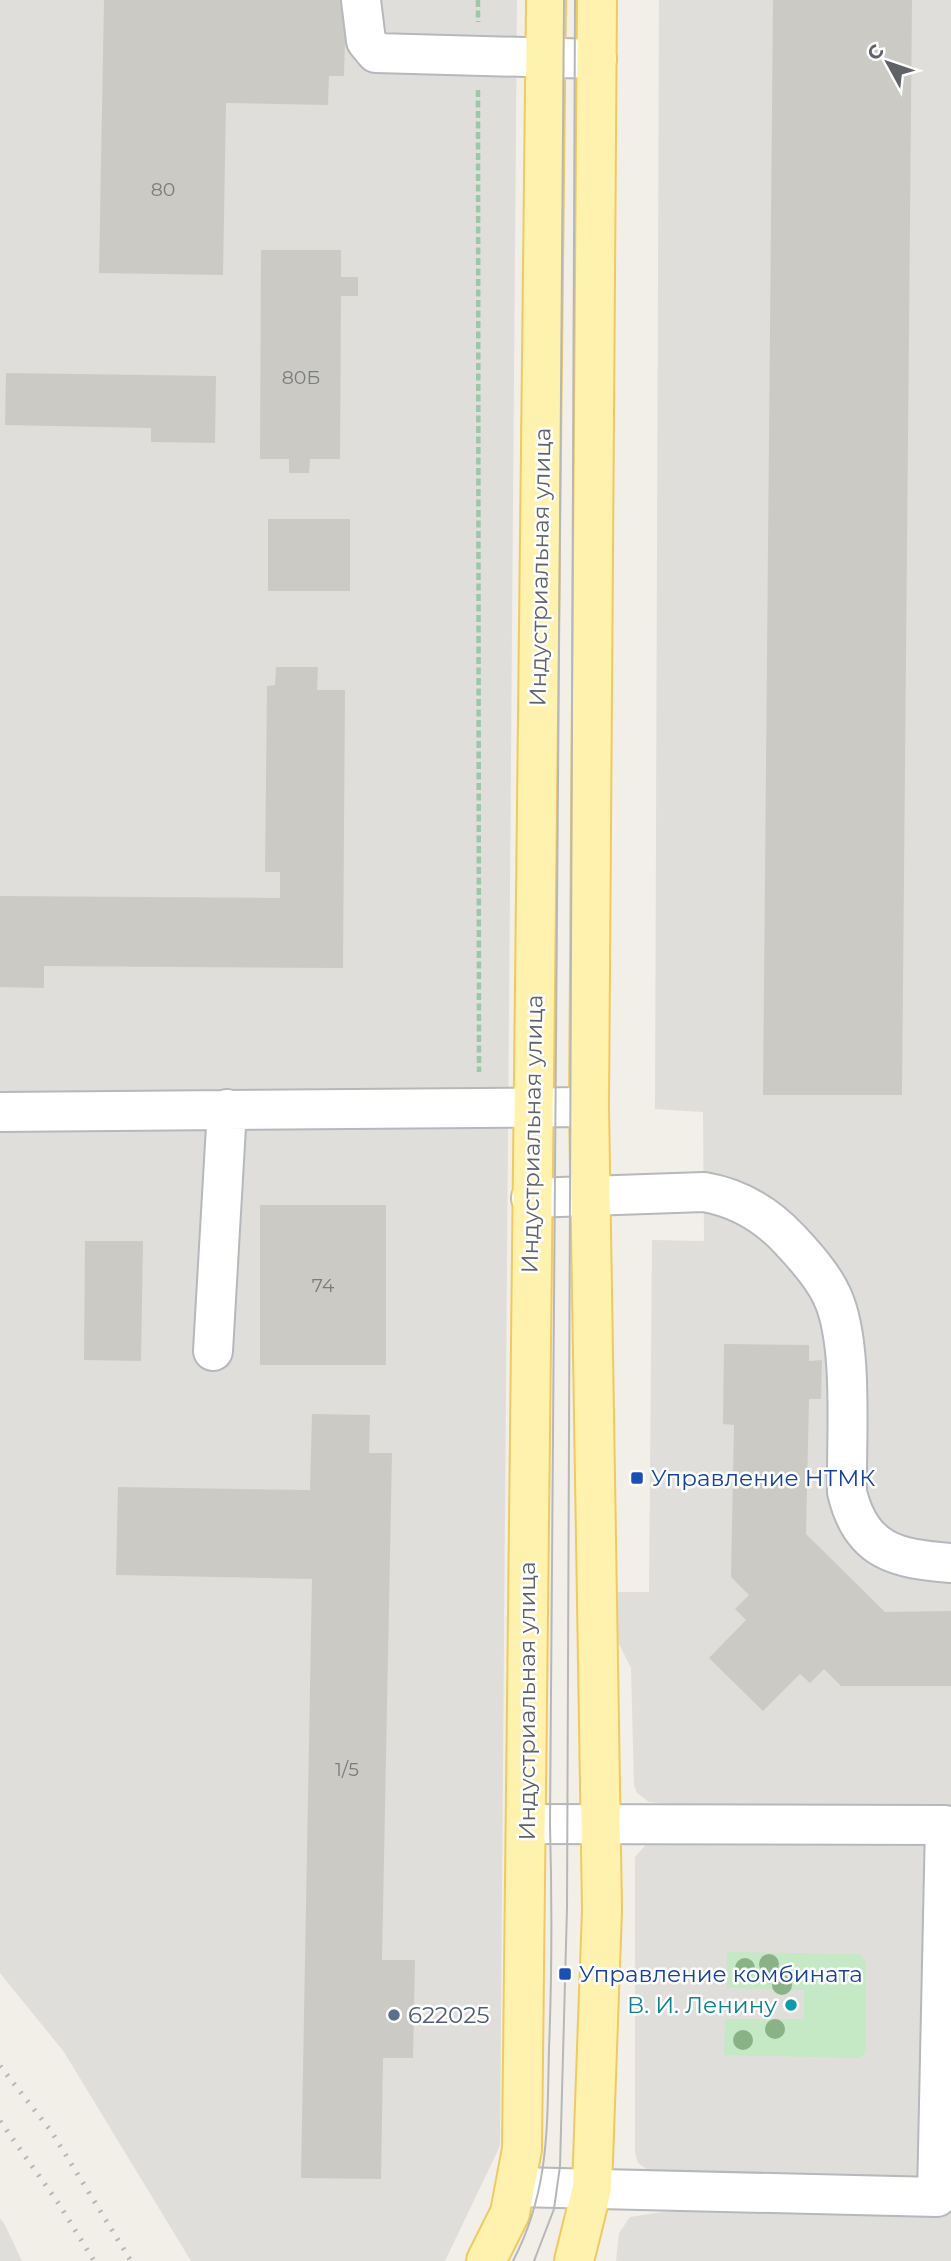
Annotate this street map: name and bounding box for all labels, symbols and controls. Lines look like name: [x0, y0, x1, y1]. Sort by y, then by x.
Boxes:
north arrow: [853, 28, 923, 98]
text: С: [862, 40, 889, 65]
house number: 80: [151, 178, 175, 201]
house number: 80Б: [282, 366, 320, 389]
street label: Индустриальная улица: [524, 427, 556, 707]
street label: Индустриальная улица: [516, 994, 548, 1274]
house number: 74: [312, 1274, 335, 1297]
place label: Управление НТМК: [651, 1464, 875, 1492]
marker: Управление НТМК: [629, 1470, 645, 1486]
street label: Индустриальная улица: [513, 1562, 541, 1840]
house number: 1/5: [335, 1758, 359, 1781]
place label: Управление комбината: [579, 1960, 863, 1988]
marker: Управление комбината: [557, 1966, 573, 1982]
place label: В. И. Ленину: [627, 1991, 777, 2019]
marker: В. И. Ленину: [783, 1997, 799, 2013]
place label: 622025: [408, 2001, 489, 2029]
marker: 622025: [386, 2007, 402, 2023]

